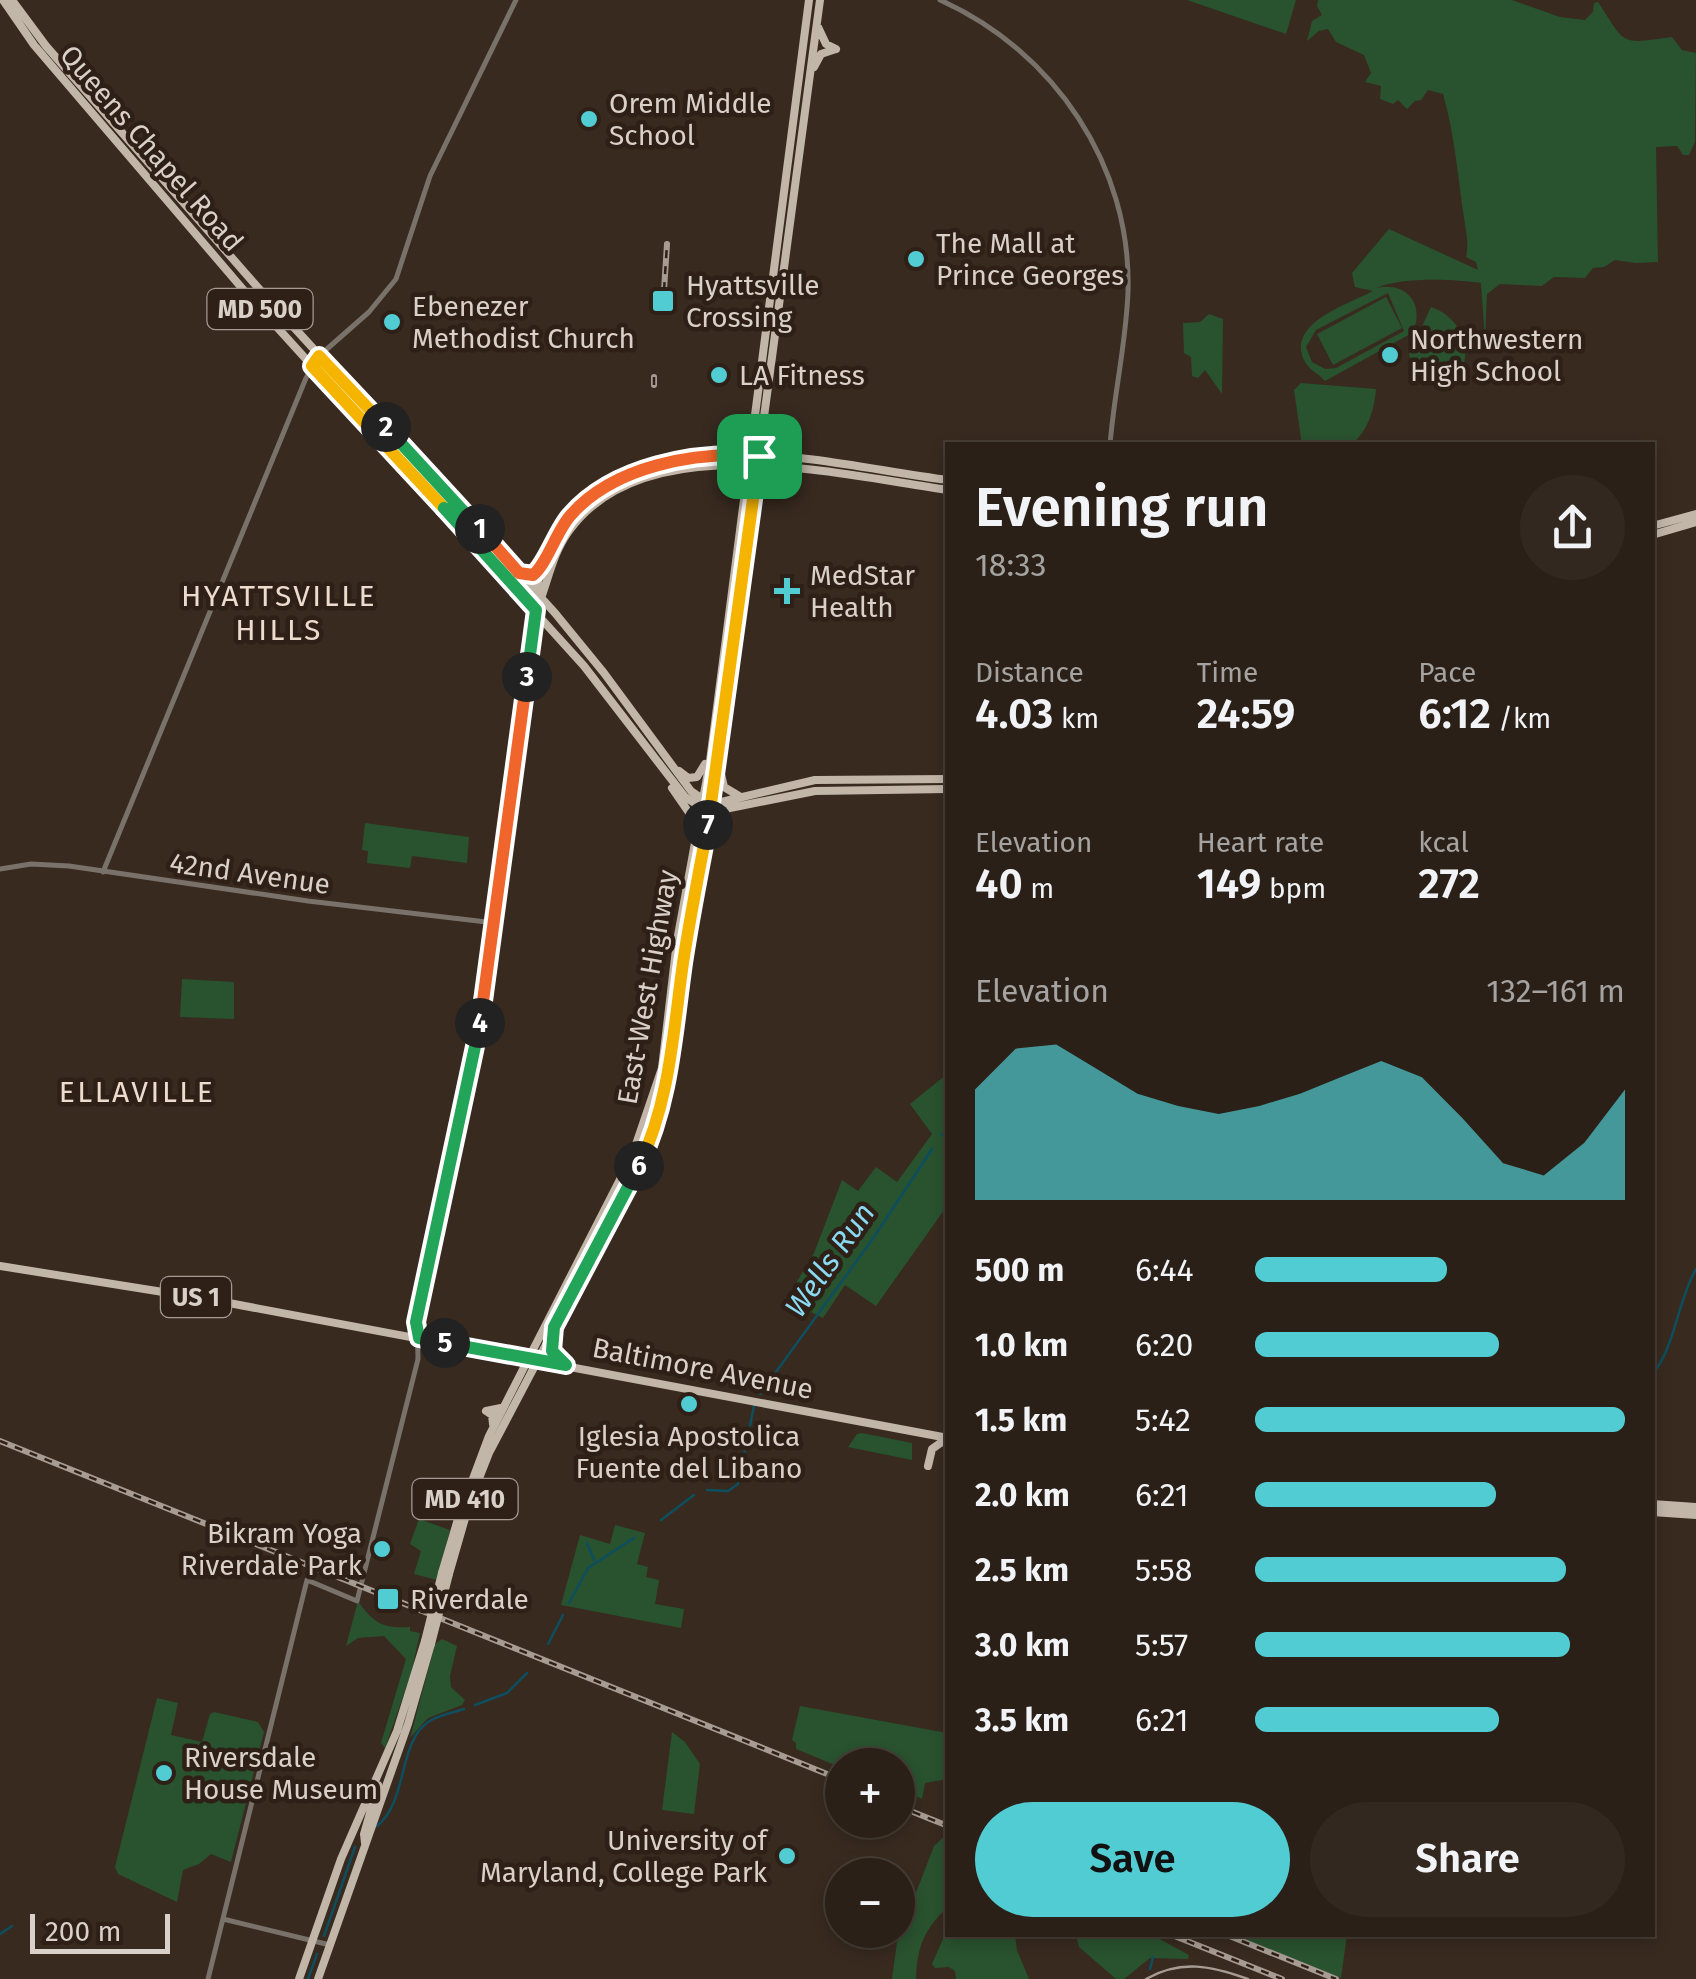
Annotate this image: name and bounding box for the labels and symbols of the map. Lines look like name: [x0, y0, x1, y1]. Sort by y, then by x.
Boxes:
street label: Queens Chapel Road: [53, 39, 250, 258]
place label: Orem Middle School: [609, 87, 772, 152]
marker: Orem Middle School: [578, 108, 600, 130]
place label: The Mall at Prince Georges: [936, 227, 1124, 292]
marker: The Mall at Prince Georges: [905, 248, 927, 270]
place label: Hyattsville Crossing: [686, 269, 820, 334]
marker: Hyattsville Crossing: [650, 288, 676, 314]
road number: MD 500: [208, 289, 312, 329]
place label: Ebenezer Methodist Church: [412, 290, 635, 355]
marker: Ebenezer Methodist Church: [381, 311, 403, 333]
place label: Northwestern High School: [1410, 323, 1583, 388]
marker: Northwestern High School: [1379, 344, 1401, 366]
place label: LA Fitness: [739, 359, 865, 392]
marker: LA Fitness: [708, 364, 730, 386]
pin: 2: [361, 402, 411, 452]
pin: [717, 414, 802, 499]
pin: 1: [455, 504, 505, 554]
place label: MedStar Health: [810, 559, 915, 624]
district label: HYATTSVILLE HILLS: [181, 578, 377, 648]
marker: MedStar Health: [774, 578, 800, 604]
pin: 3: [502, 652, 552, 702]
pin: 7: [683, 800, 733, 850]
street label: 42nd Avenue: [168, 846, 332, 901]
street label: East-West Highway: [611, 867, 684, 1107]
pin: 4: [455, 998, 505, 1048]
district label: ELLAVILLE: [59, 1074, 215, 1110]
pin: 6: [614, 1141, 664, 1191]
water label: Wells Run: [778, 1196, 882, 1324]
road number: US 1: [161, 1277, 231, 1317]
pin: 5: [420, 1318, 470, 1368]
street label: Baltimore Avenue: [590, 1331, 816, 1406]
marker: Iglesia Apostolica Fuente del Libano: [678, 1393, 700, 1415]
place label: Iglesia Apostolica Fuente del Libano: [576, 1420, 802, 1485]
road number: MD 410: [412, 1479, 518, 1519]
place label: Bikram Yoga Riverdale Park: [181, 1517, 363, 1582]
marker: Bikram Yoga Riverdale Park: [371, 1538, 393, 1560]
place label: Riverdale: [410, 1583, 529, 1616]
marker: Riverdale: [375, 1586, 401, 1612]
place label: Riversdale House Museum: [184, 1741, 378, 1806]
marker: Riversdale House Museum: [153, 1762, 175, 1784]
place label: University of Maryland, College Park: [480, 1824, 770, 1889]
marker: University of Maryland, College Park: [776, 1845, 798, 1867]
scale bar: [30, 1909, 170, 1954]

